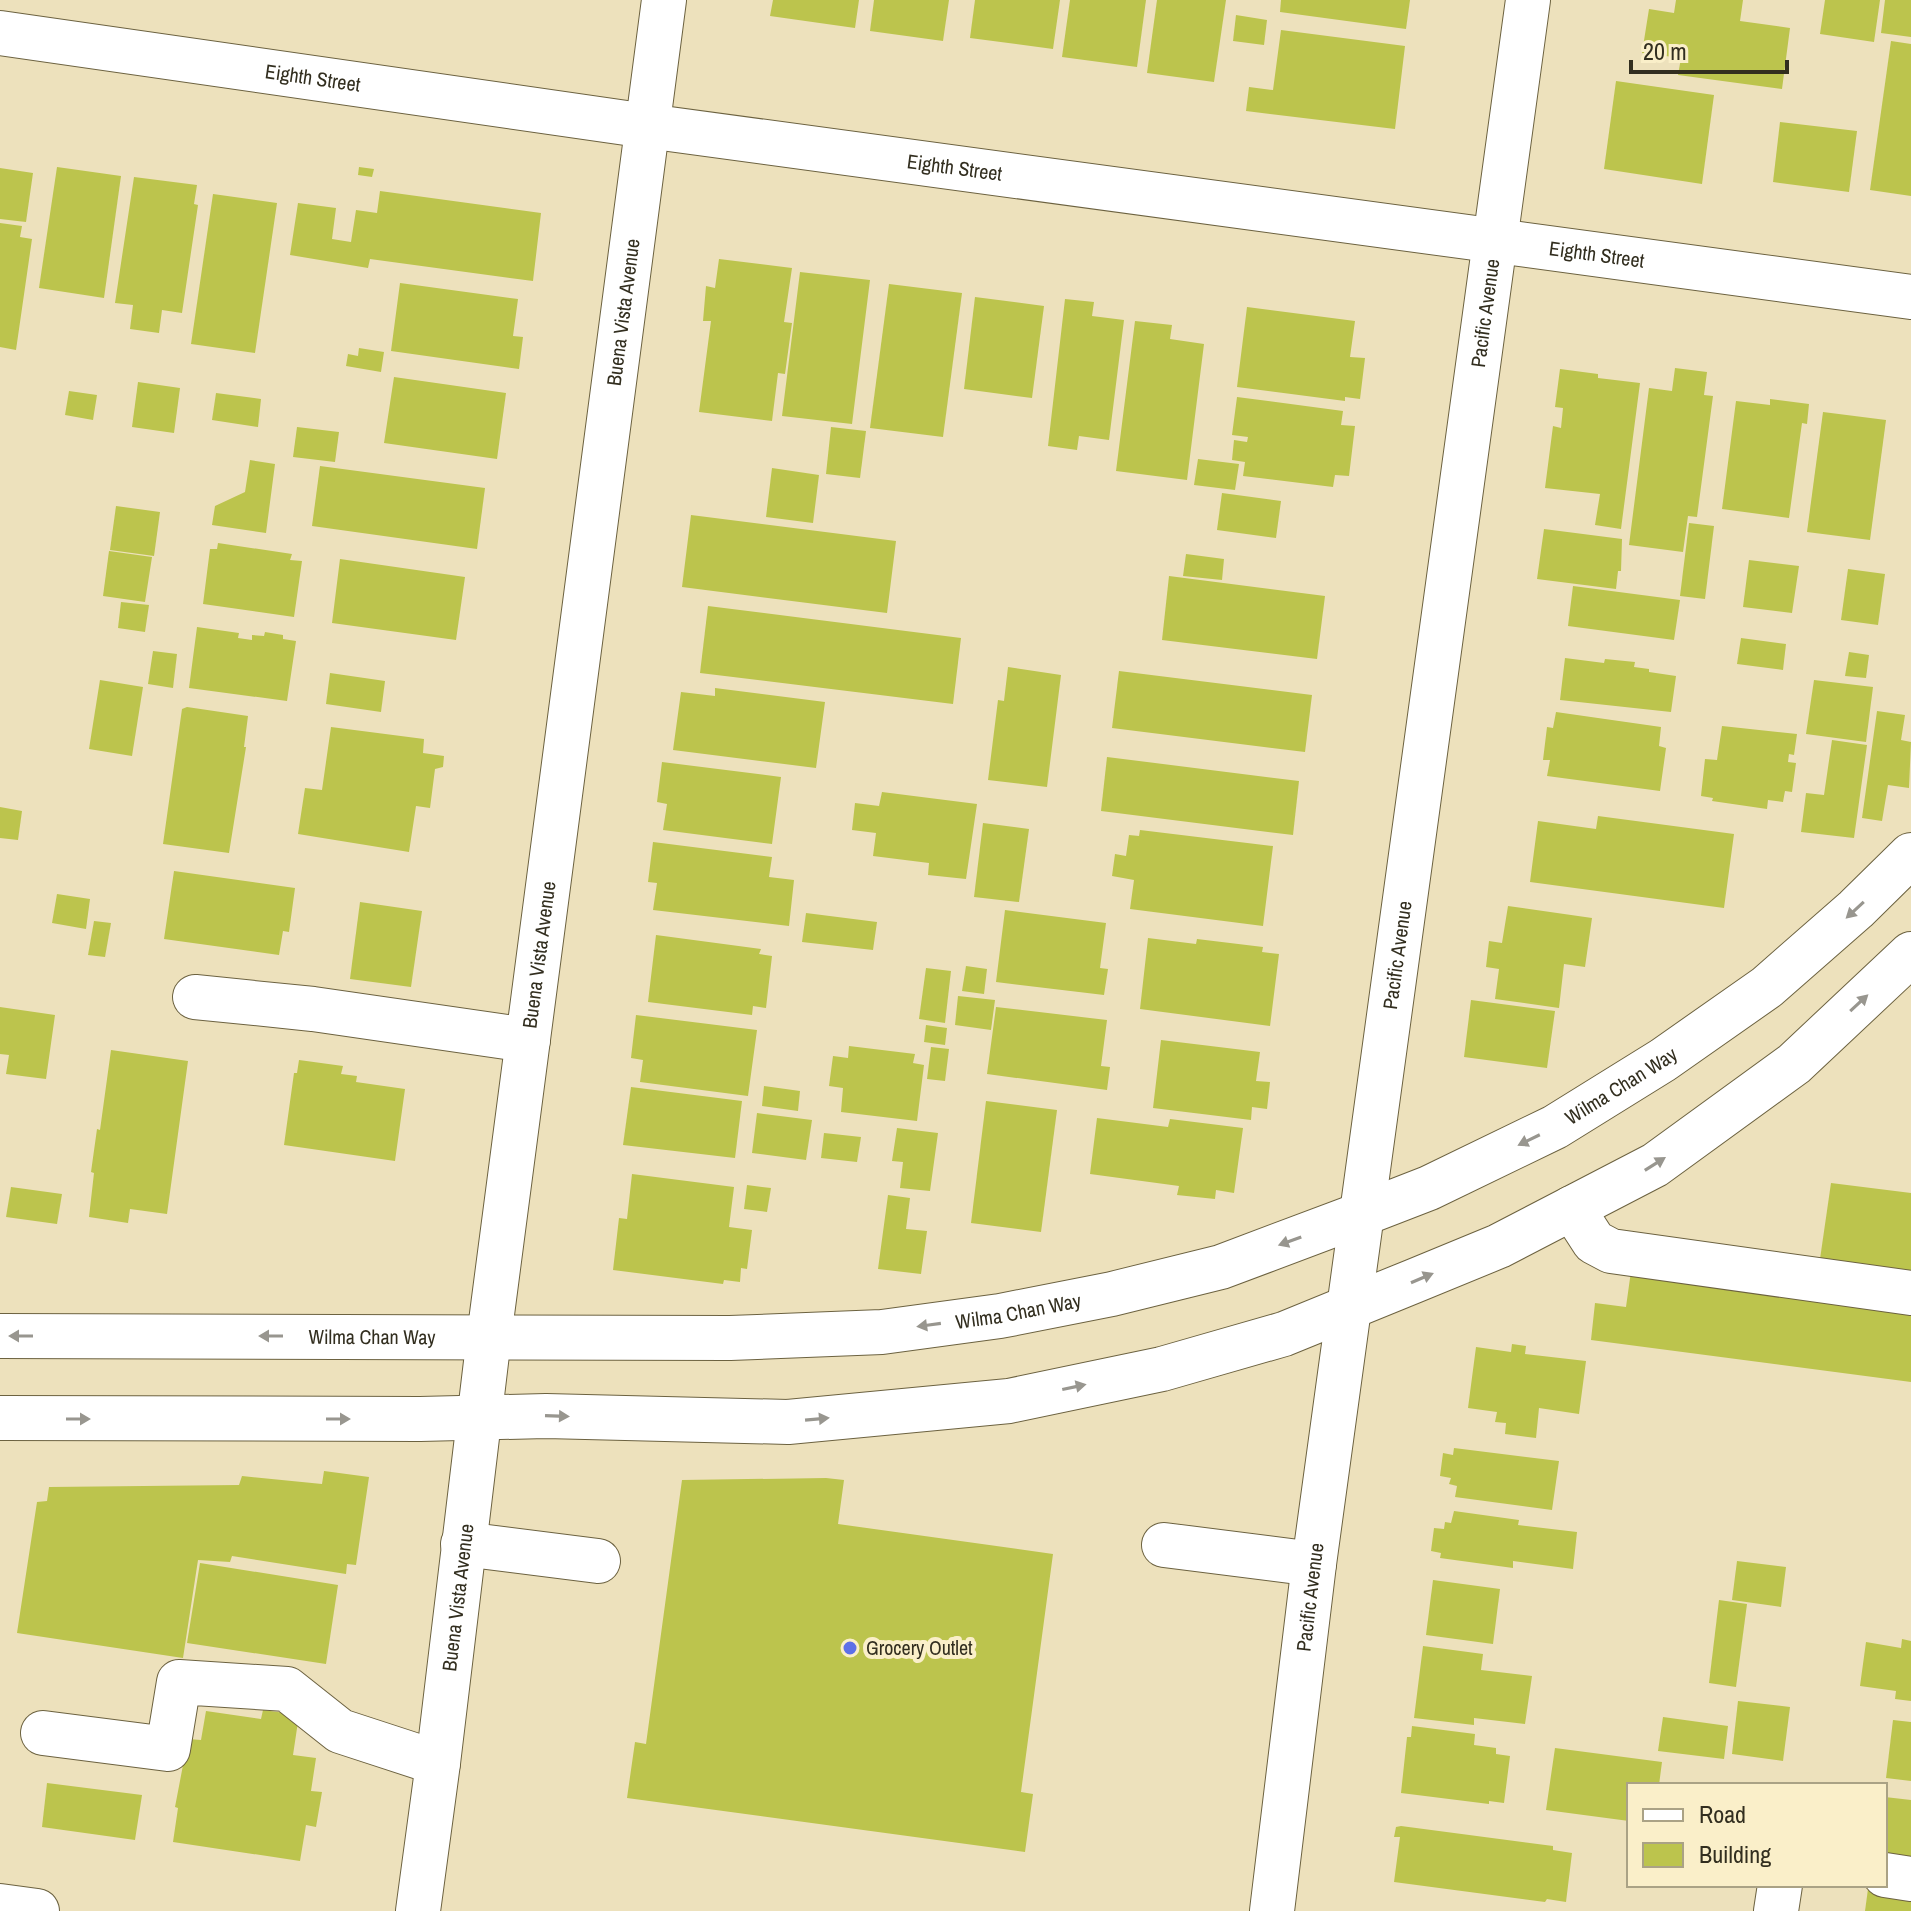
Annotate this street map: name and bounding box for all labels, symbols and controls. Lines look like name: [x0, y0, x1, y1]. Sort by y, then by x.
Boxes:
scale bar: [1631, 24, 1787, 74]
text: 20 m: [1643, 35, 1687, 67]
street label: Eighth Street: [264, 57, 363, 98]
street label: Eighth Street: [905, 147, 1004, 187]
street label: Eighth Street: [1547, 234, 1646, 274]
street label: Buena Vista Avenue: [600, 237, 646, 387]
street label: Pacific Avenue: [1464, 257, 1505, 369]
street label: Buena Vista Avenue: [516, 879, 562, 1030]
street label: Pacific Avenue: [1376, 899, 1418, 1011]
one-way arrow: [1846, 900, 1865, 918]
one-way arrow: [1849, 995, 1868, 1013]
street label: Wilma Chan Way: [1560, 1040, 1683, 1130]
one-way arrow: [1518, 1133, 1541, 1147]
one-way arrow: [1644, 1158, 1666, 1172]
one-way arrow: [1278, 1235, 1302, 1248]
one-way arrow: [1410, 1272, 1434, 1285]
street label: Wilma Chan Way: [954, 1286, 1084, 1335]
one-way arrow: [916, 1319, 941, 1332]
street label: Wilma Chan Way: [308, 1323, 436, 1350]
one-way arrow: [8, 1330, 33, 1342]
one-way arrow: [258, 1330, 283, 1342]
one-way arrow: [1062, 1380, 1087, 1393]
one-way arrow: [545, 1410, 570, 1423]
one-way arrow: [805, 1412, 830, 1425]
one-way arrow: [66, 1413, 91, 1425]
one-way arrow: [326, 1413, 351, 1425]
street label: Buena Vista Avenue: [435, 1522, 480, 1673]
street label: Pacific Avenue: [1290, 1541, 1330, 1653]
place label: Grocery Outlet: [866, 1634, 973, 1661]
marker: Grocery Outlet: [841, 1639, 859, 1657]
legend: [1627, 1783, 1887, 1887]
text: Road: [1699, 1798, 1746, 1830]
text: Building: [1699, 1838, 1771, 1870]

